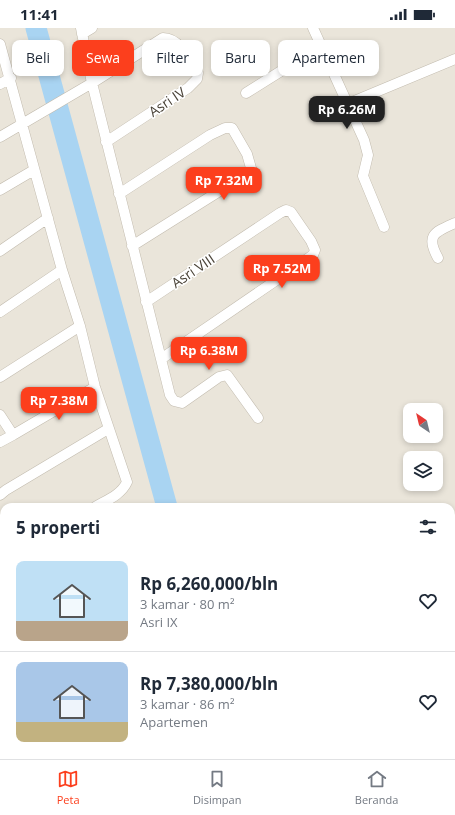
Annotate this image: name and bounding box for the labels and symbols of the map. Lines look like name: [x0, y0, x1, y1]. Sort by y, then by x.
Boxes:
street label: Asri IV: [145, 82, 189, 121]
pin: Rp 6.26M: [306, 96, 388, 130]
pin: Rp 7.32M: [183, 167, 265, 201]
street label: Asri VIII: [167, 249, 218, 292]
pin: Rp 7.52M: [241, 255, 323, 289]
pin: Rp 6.38M: [168, 337, 250, 371]
pin: Rp 7.38M: [18, 387, 100, 421]
north arrow: [403, 403, 443, 443]

